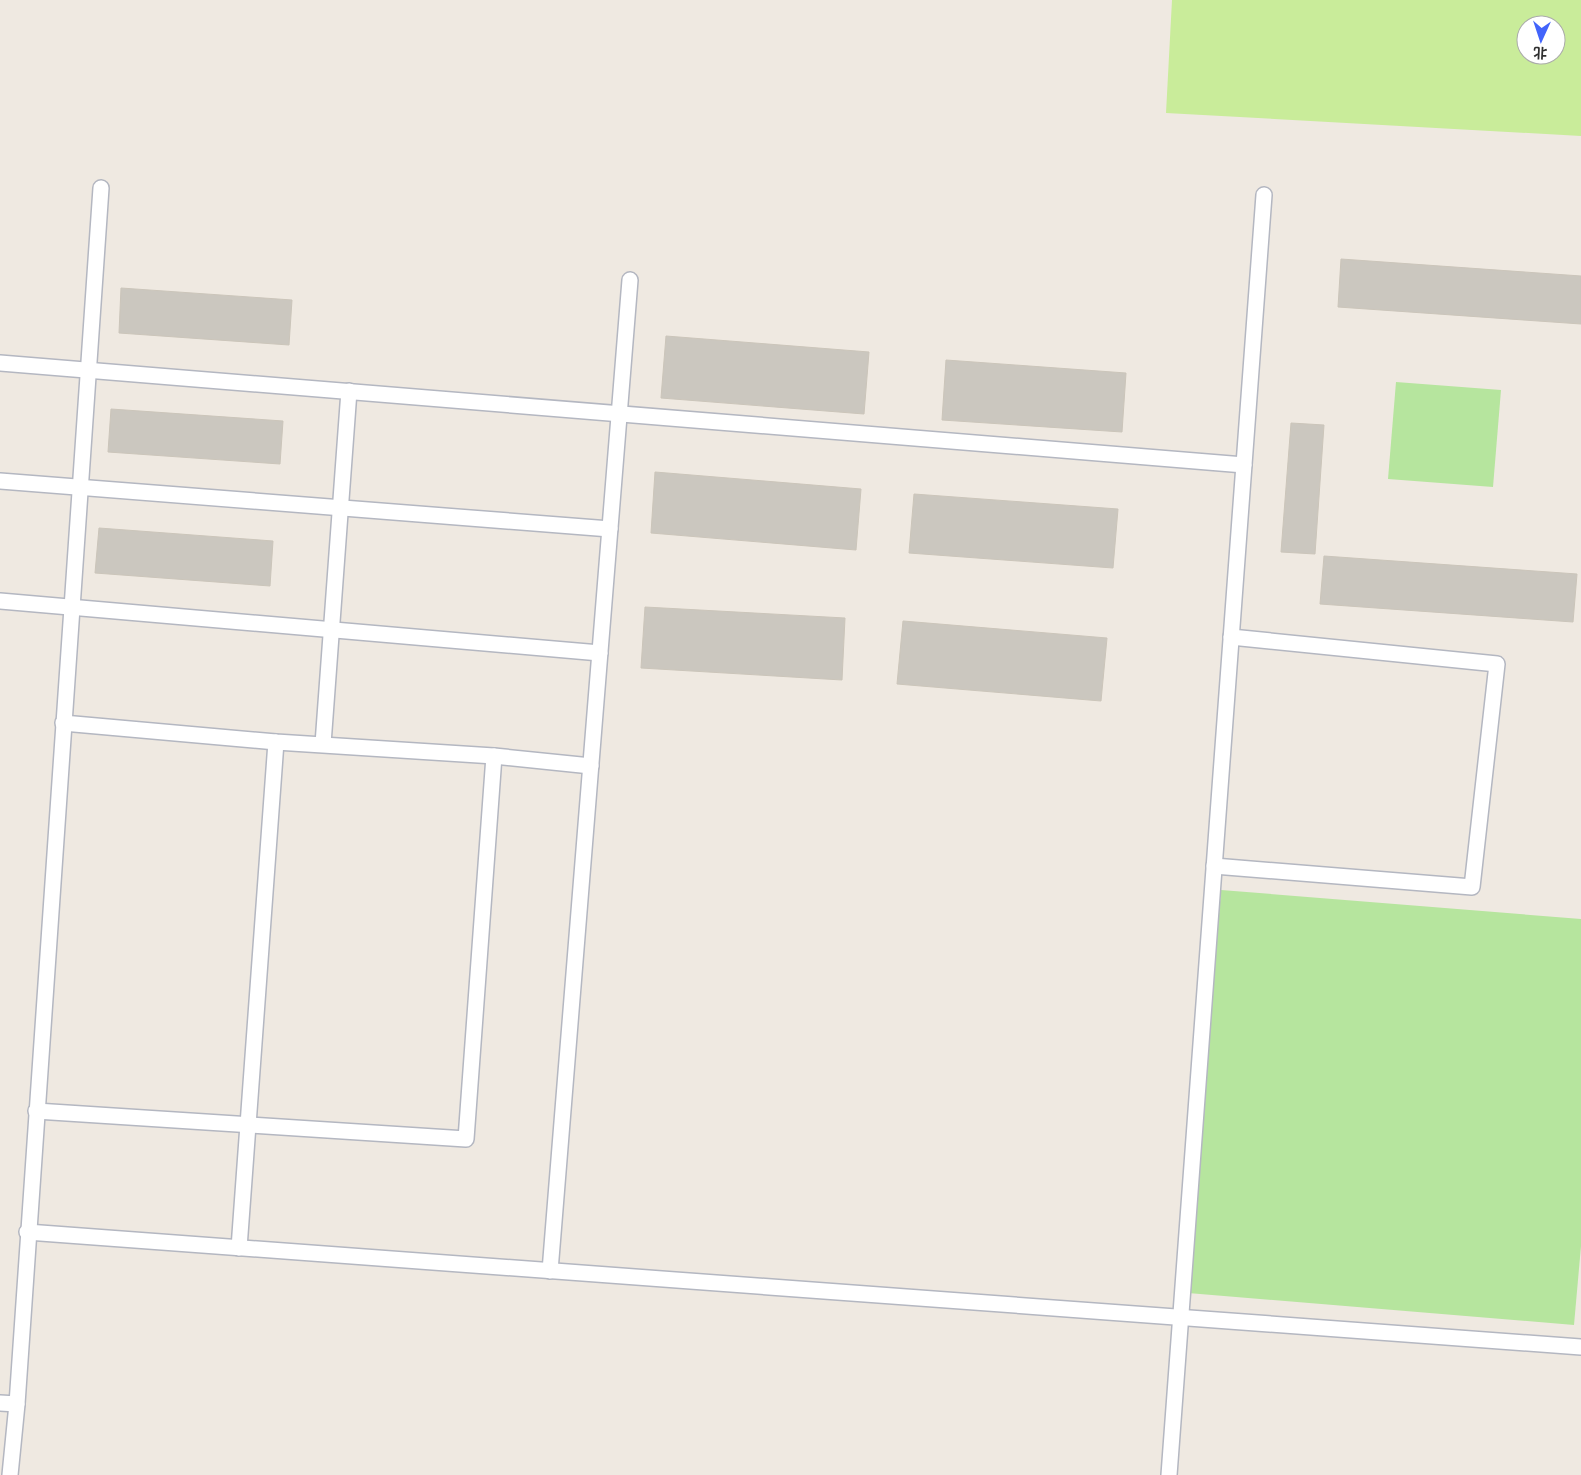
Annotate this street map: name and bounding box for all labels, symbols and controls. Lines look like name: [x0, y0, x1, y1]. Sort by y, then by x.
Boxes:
north arrow: [1516, 15, 1566, 65]
text: 北: [1533, 44, 1548, 61]

